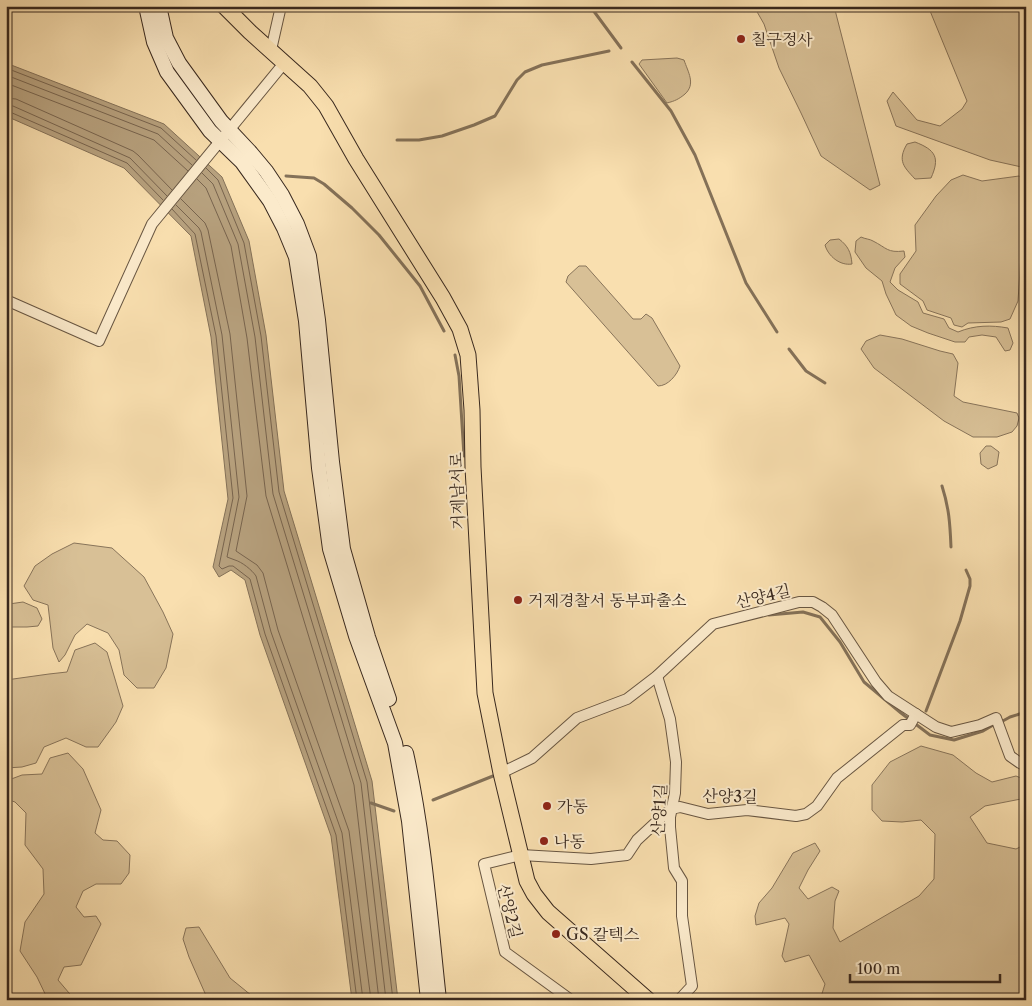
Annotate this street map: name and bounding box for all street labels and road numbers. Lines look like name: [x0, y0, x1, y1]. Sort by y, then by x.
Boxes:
street label: 거제남서로: [446, 451, 468, 530]
street label: 산양4길: [734, 580, 792, 612]
street label: 산양1길: [648, 783, 670, 837]
street label: 산양3길: [702, 786, 758, 806]
street label: 산양2길: [494, 882, 526, 940]

